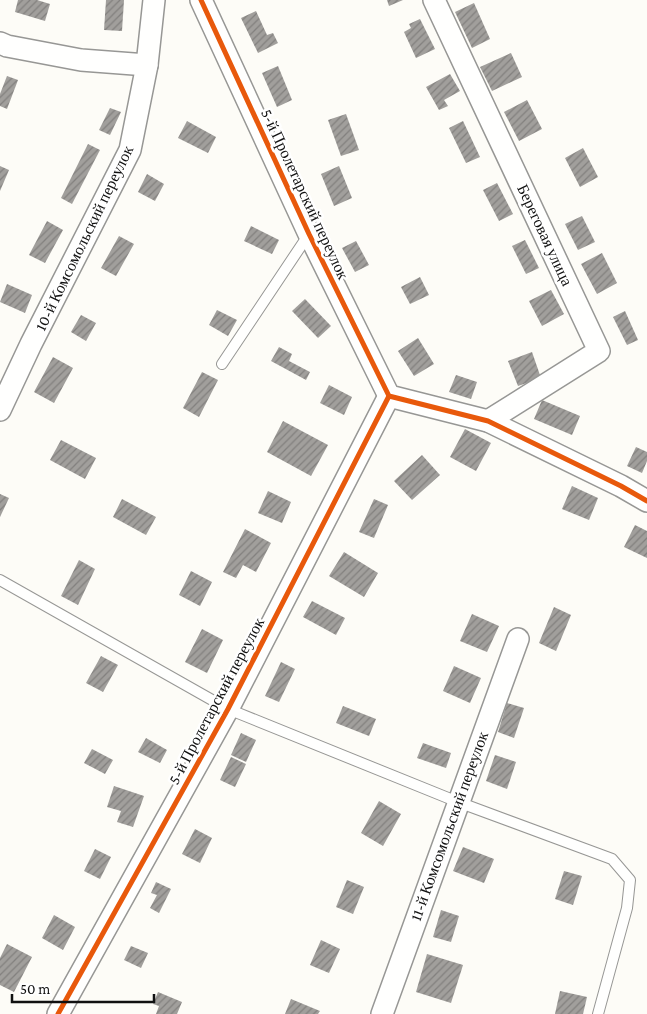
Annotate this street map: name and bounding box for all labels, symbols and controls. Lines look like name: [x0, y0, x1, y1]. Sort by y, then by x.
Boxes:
street label: 5-й Пролетарский переулок: [257, 106, 352, 283]
street label: 10-й Комсомольский переулок: [32, 142, 137, 334]
street label: Береговая улица: [513, 182, 576, 289]
street label: 5-й Пролетарский переулок: [165, 615, 268, 788]
street label: 11-й Комсомольский переулок: [407, 729, 492, 923]
scale bar: [12, 972, 155, 1004]
text: 50 m: [20, 981, 50, 997]

